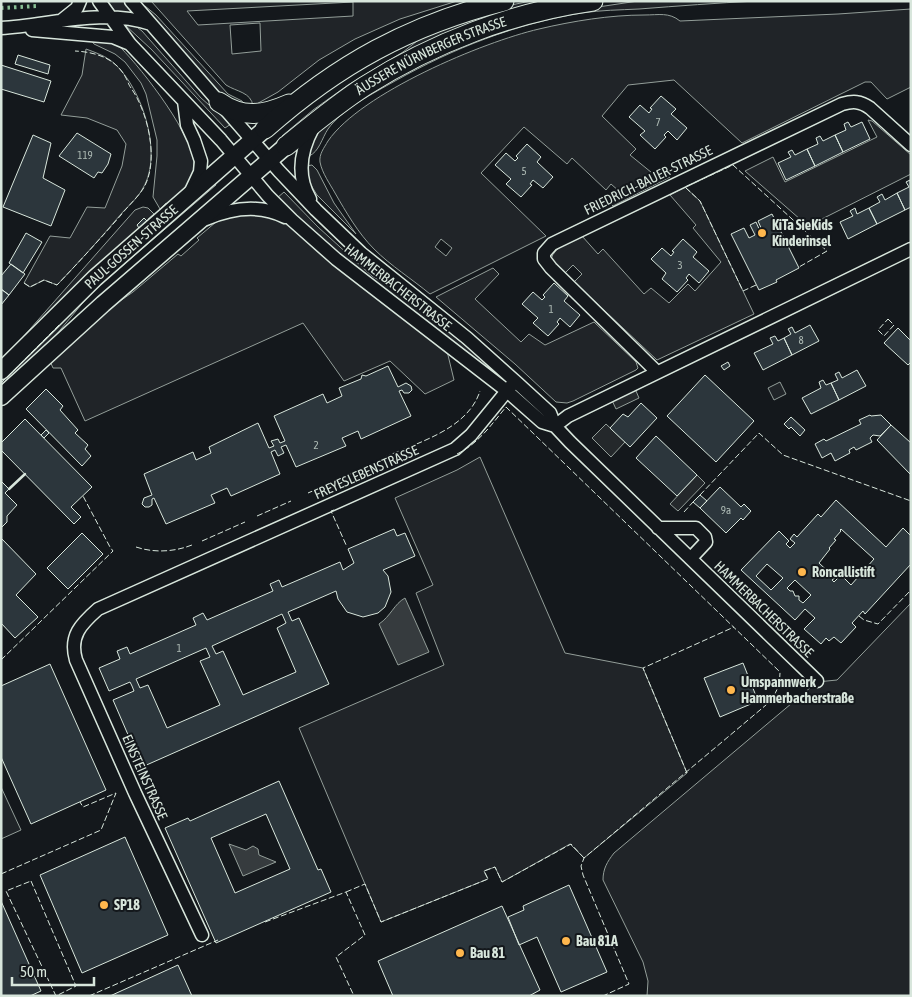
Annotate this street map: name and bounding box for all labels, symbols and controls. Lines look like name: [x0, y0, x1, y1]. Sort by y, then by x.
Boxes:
street label: ÄUSSERE NÜRNBERGER STRASSE: [352, 13, 508, 98]
house number: 7: [655, 116, 661, 128]
street label: FRIEDRICH-BAUER-STRASSE: [581, 142, 715, 218]
house number: 119: [77, 149, 93, 161]
house number: 5: [521, 165, 527, 177]
street label: PAUL-GOSSEN-STRASSE: [81, 201, 181, 292]
place label: KiTa SieKids Kinderinsel: [772, 217, 833, 249]
marker: KiTa SieKids Kinderinsel: [756, 227, 768, 239]
street label: HAMMERBACHERSTRASSE: [341, 240, 455, 334]
house number: 3: [677, 259, 683, 271]
house number: 1: [548, 303, 554, 315]
house number: 8: [798, 334, 804, 346]
house number: 2: [313, 439, 319, 451]
street label: FREYESLEBENSTRASSE: [311, 442, 421, 502]
house number: 9a: [721, 504, 731, 516]
street label: HAMMERBACHERSTRASSE: [711, 558, 817, 660]
place label: Roncallistift: [812, 564, 875, 580]
marker: Roncallistift: [796, 566, 808, 578]
house number: 1: [176, 642, 182, 654]
place label: Umspannwerk Hammerbacherstraße: [741, 674, 854, 706]
marker: Umspannwerk Hammerbacherstraße: [725, 684, 737, 696]
street label: EINSTEINSTRASSE: [119, 732, 171, 822]
place label: SP18: [114, 897, 140, 913]
marker: SP18: [98, 899, 110, 911]
place label: Bau 81A: [576, 933, 618, 949]
marker: Bau 81A: [560, 935, 572, 947]
place label: Bau 81: [470, 945, 505, 961]
marker: Bau 81: [454, 947, 466, 959]
scale bar: [12, 954, 95, 986]
text: 50 m: [20, 963, 47, 980]

